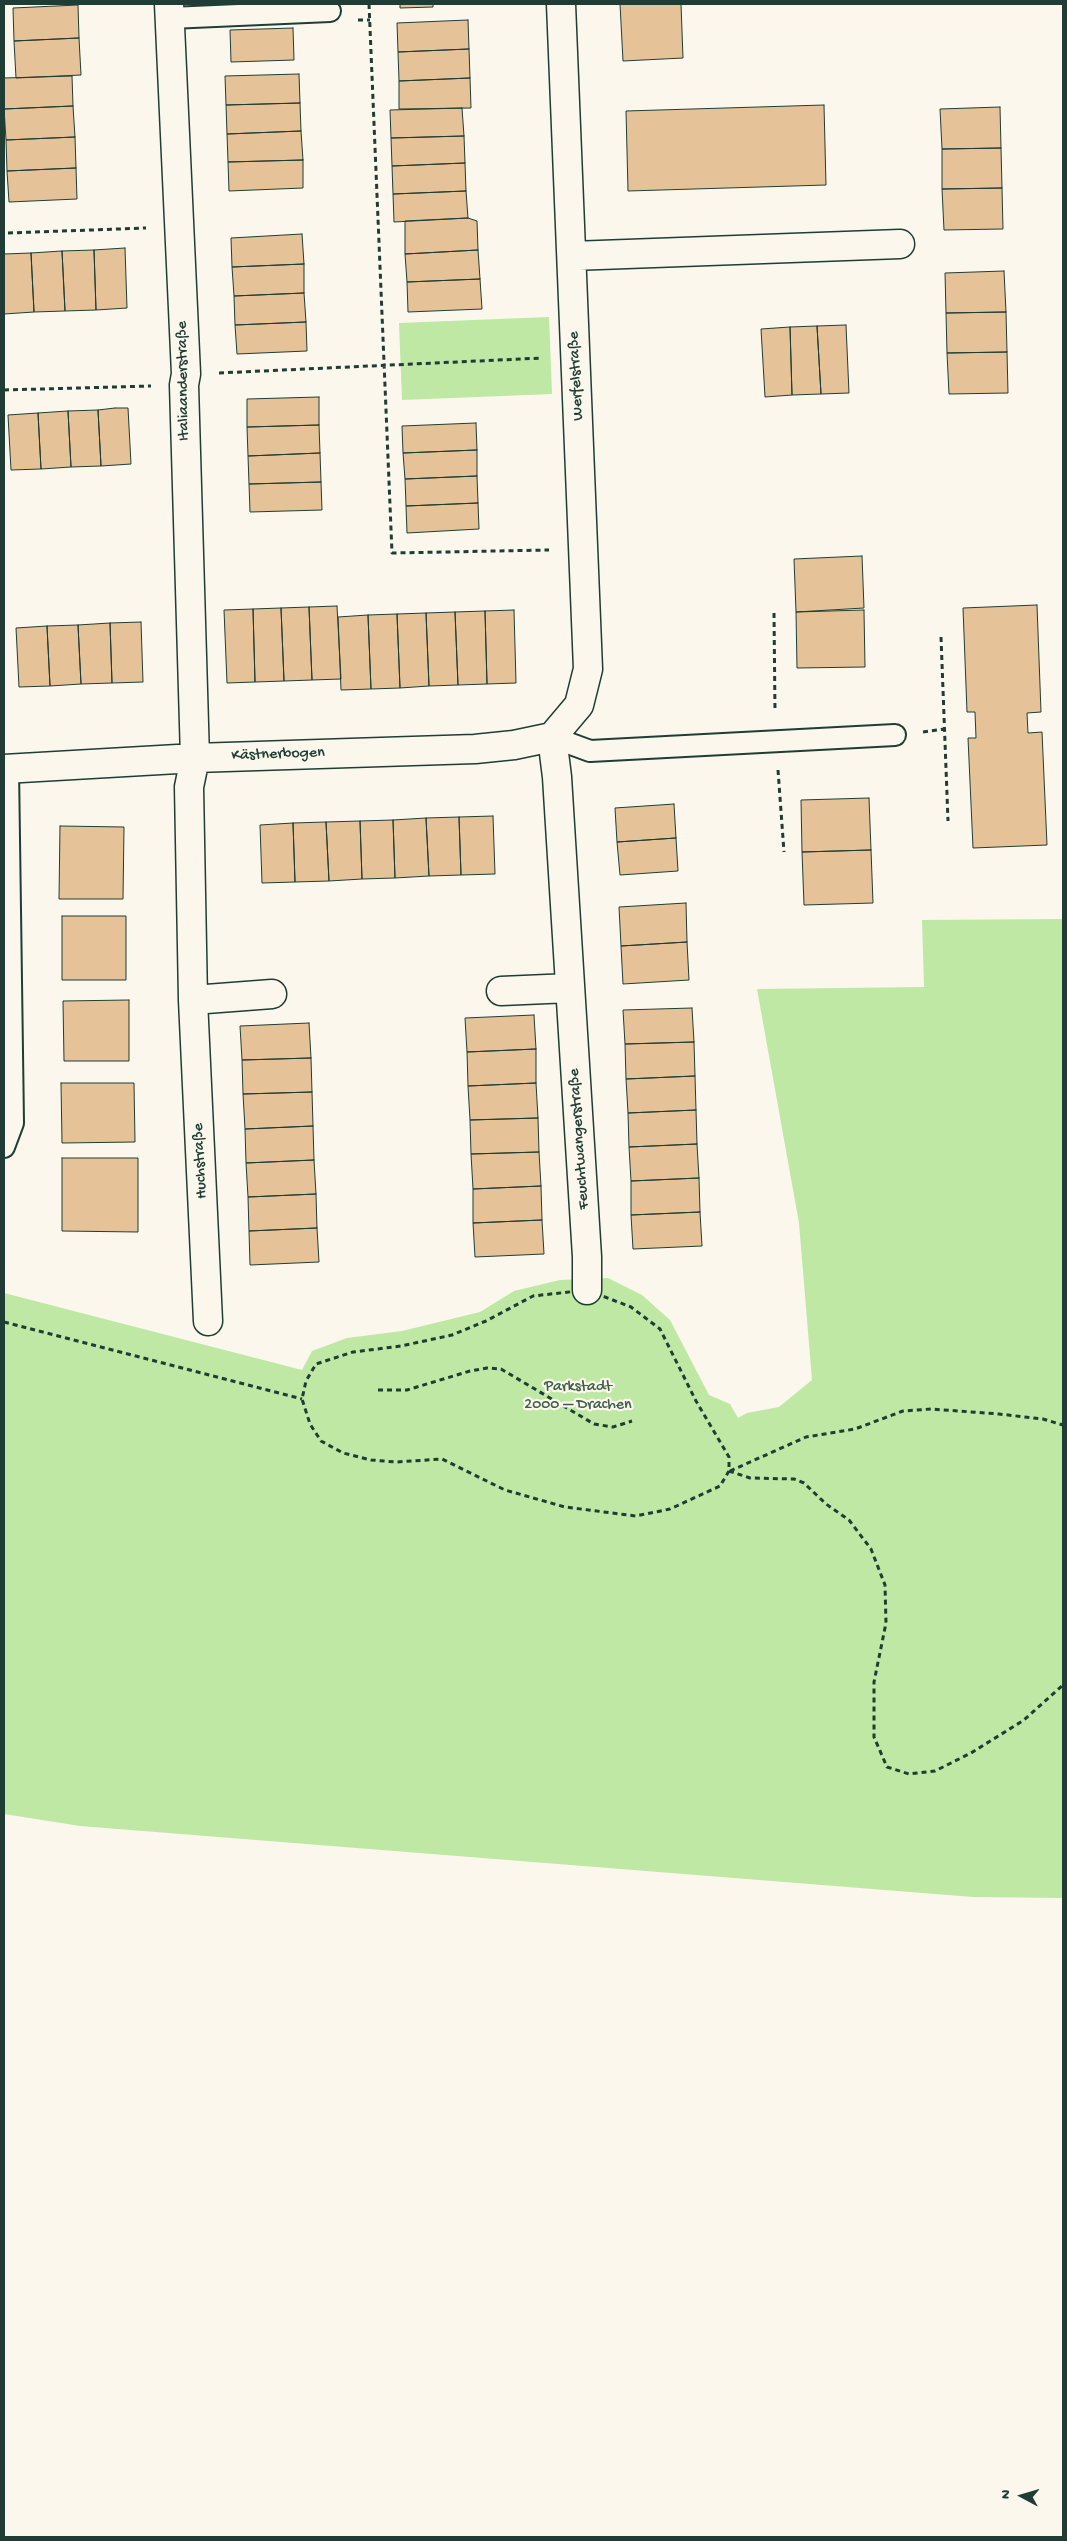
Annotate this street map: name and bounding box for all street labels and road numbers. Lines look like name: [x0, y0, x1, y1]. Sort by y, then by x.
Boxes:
street label: Italiaanderstraße: [173, 321, 195, 441]
street label: Werfelstraße: [565, 331, 589, 421]
street label: Kästnerbogen: [231, 744, 325, 766]
street label: Feuchtwangerstraße: [565, 1068, 595, 1210]
street label: Huchstraße: [189, 1123, 213, 1199]

